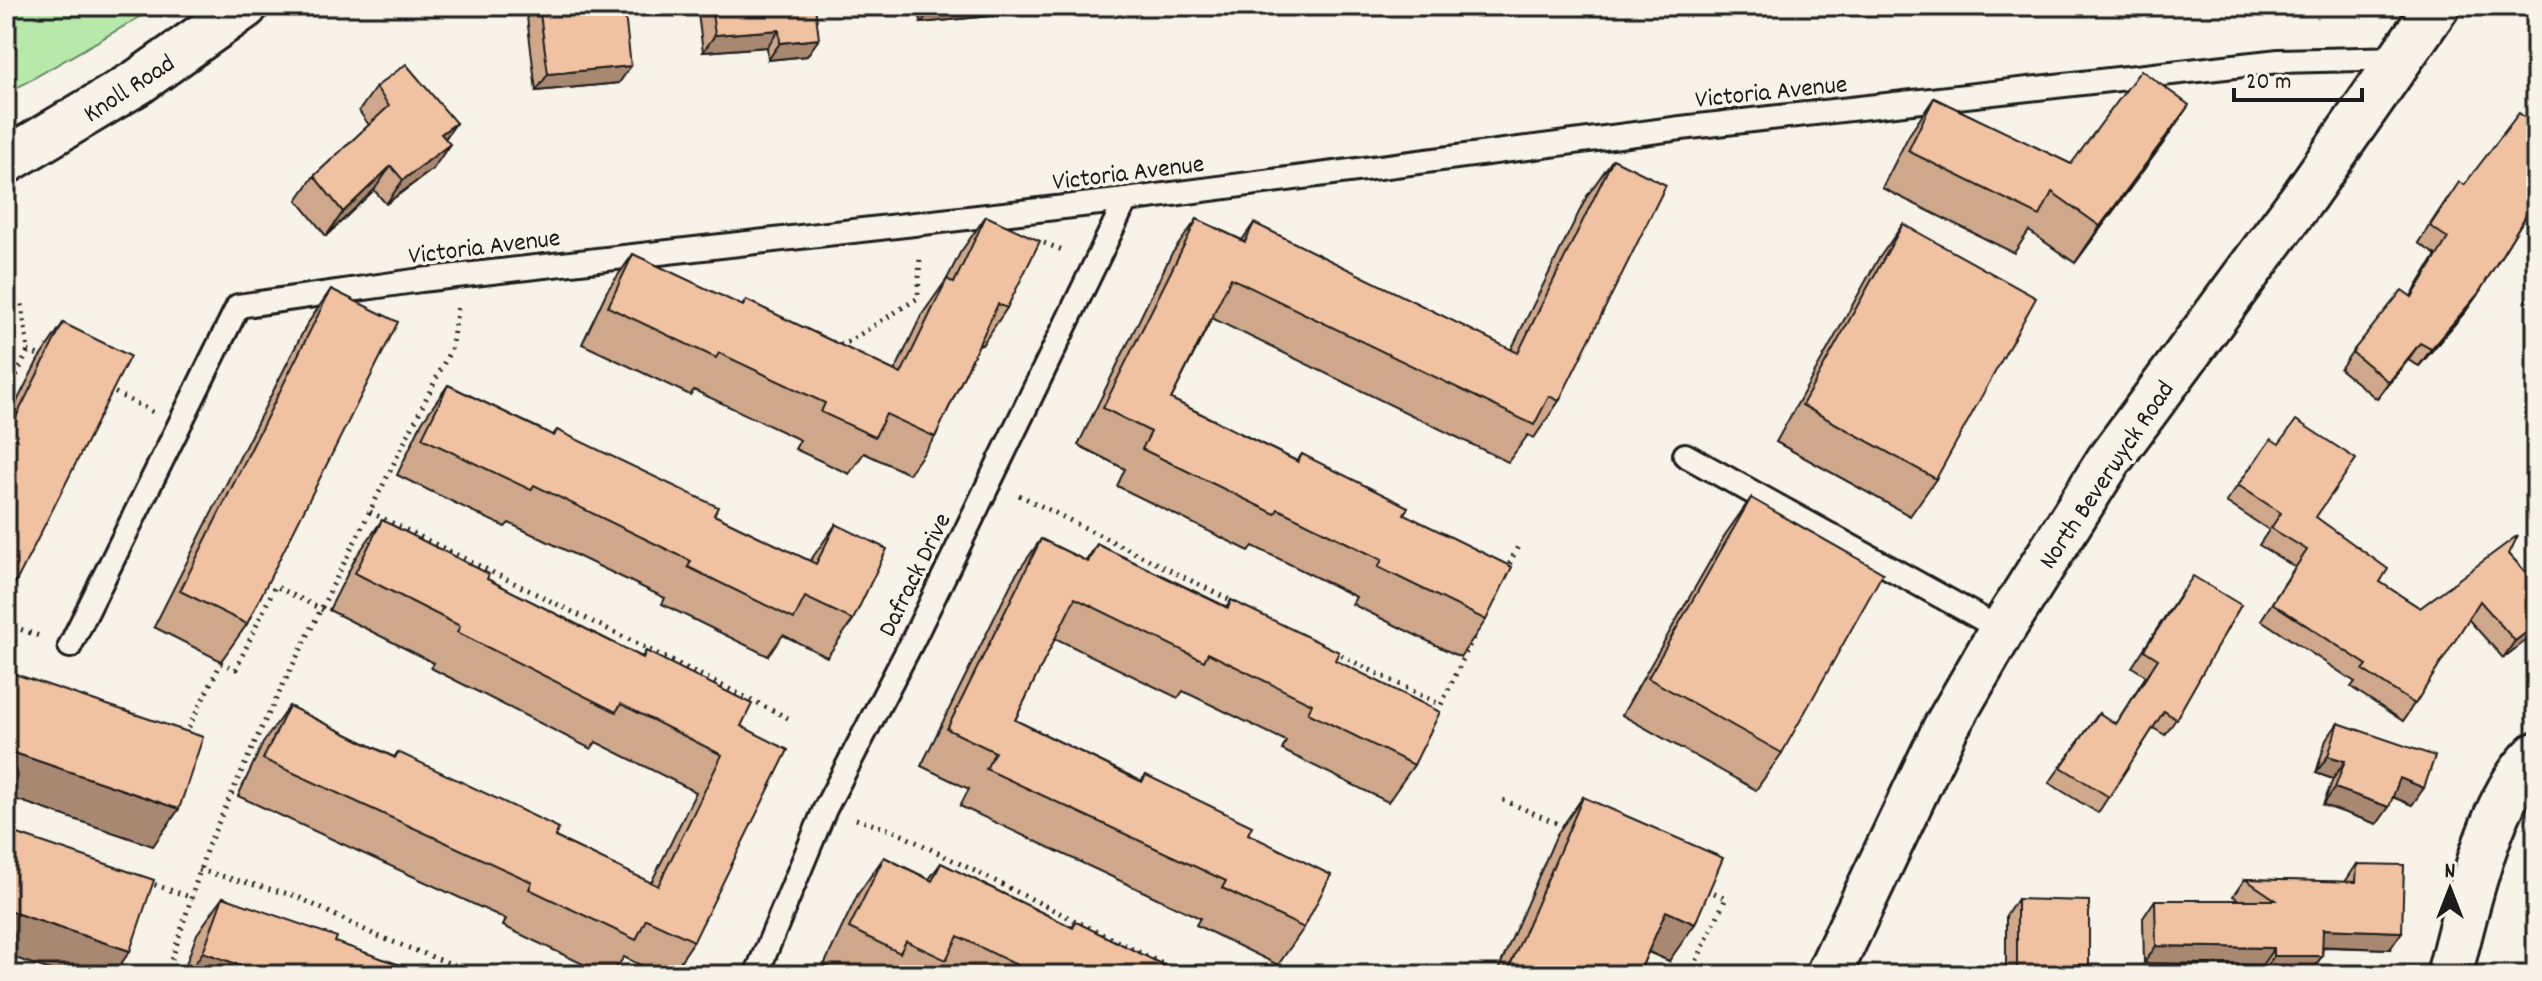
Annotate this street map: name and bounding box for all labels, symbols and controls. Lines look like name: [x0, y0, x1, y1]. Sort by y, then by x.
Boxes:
street label: Knoll Road: [77, 46, 183, 133]
scale bar: [2234, 52, 2362, 102]
text: 20 m: [2246, 66, 2292, 100]
street label: Victoria Avenue: [1694, 67, 1849, 120]
street label: Victoria Avenue: [1050, 147, 1206, 202]
street label: Victoria Avenue: [406, 221, 562, 276]
street label: North Beverwyck Road: [2031, 374, 2185, 578]
street label: Dafrack Drive: [870, 507, 962, 644]
north arrow: [2410, 849, 2490, 929]
text: N: [2445, 857, 2456, 888]

